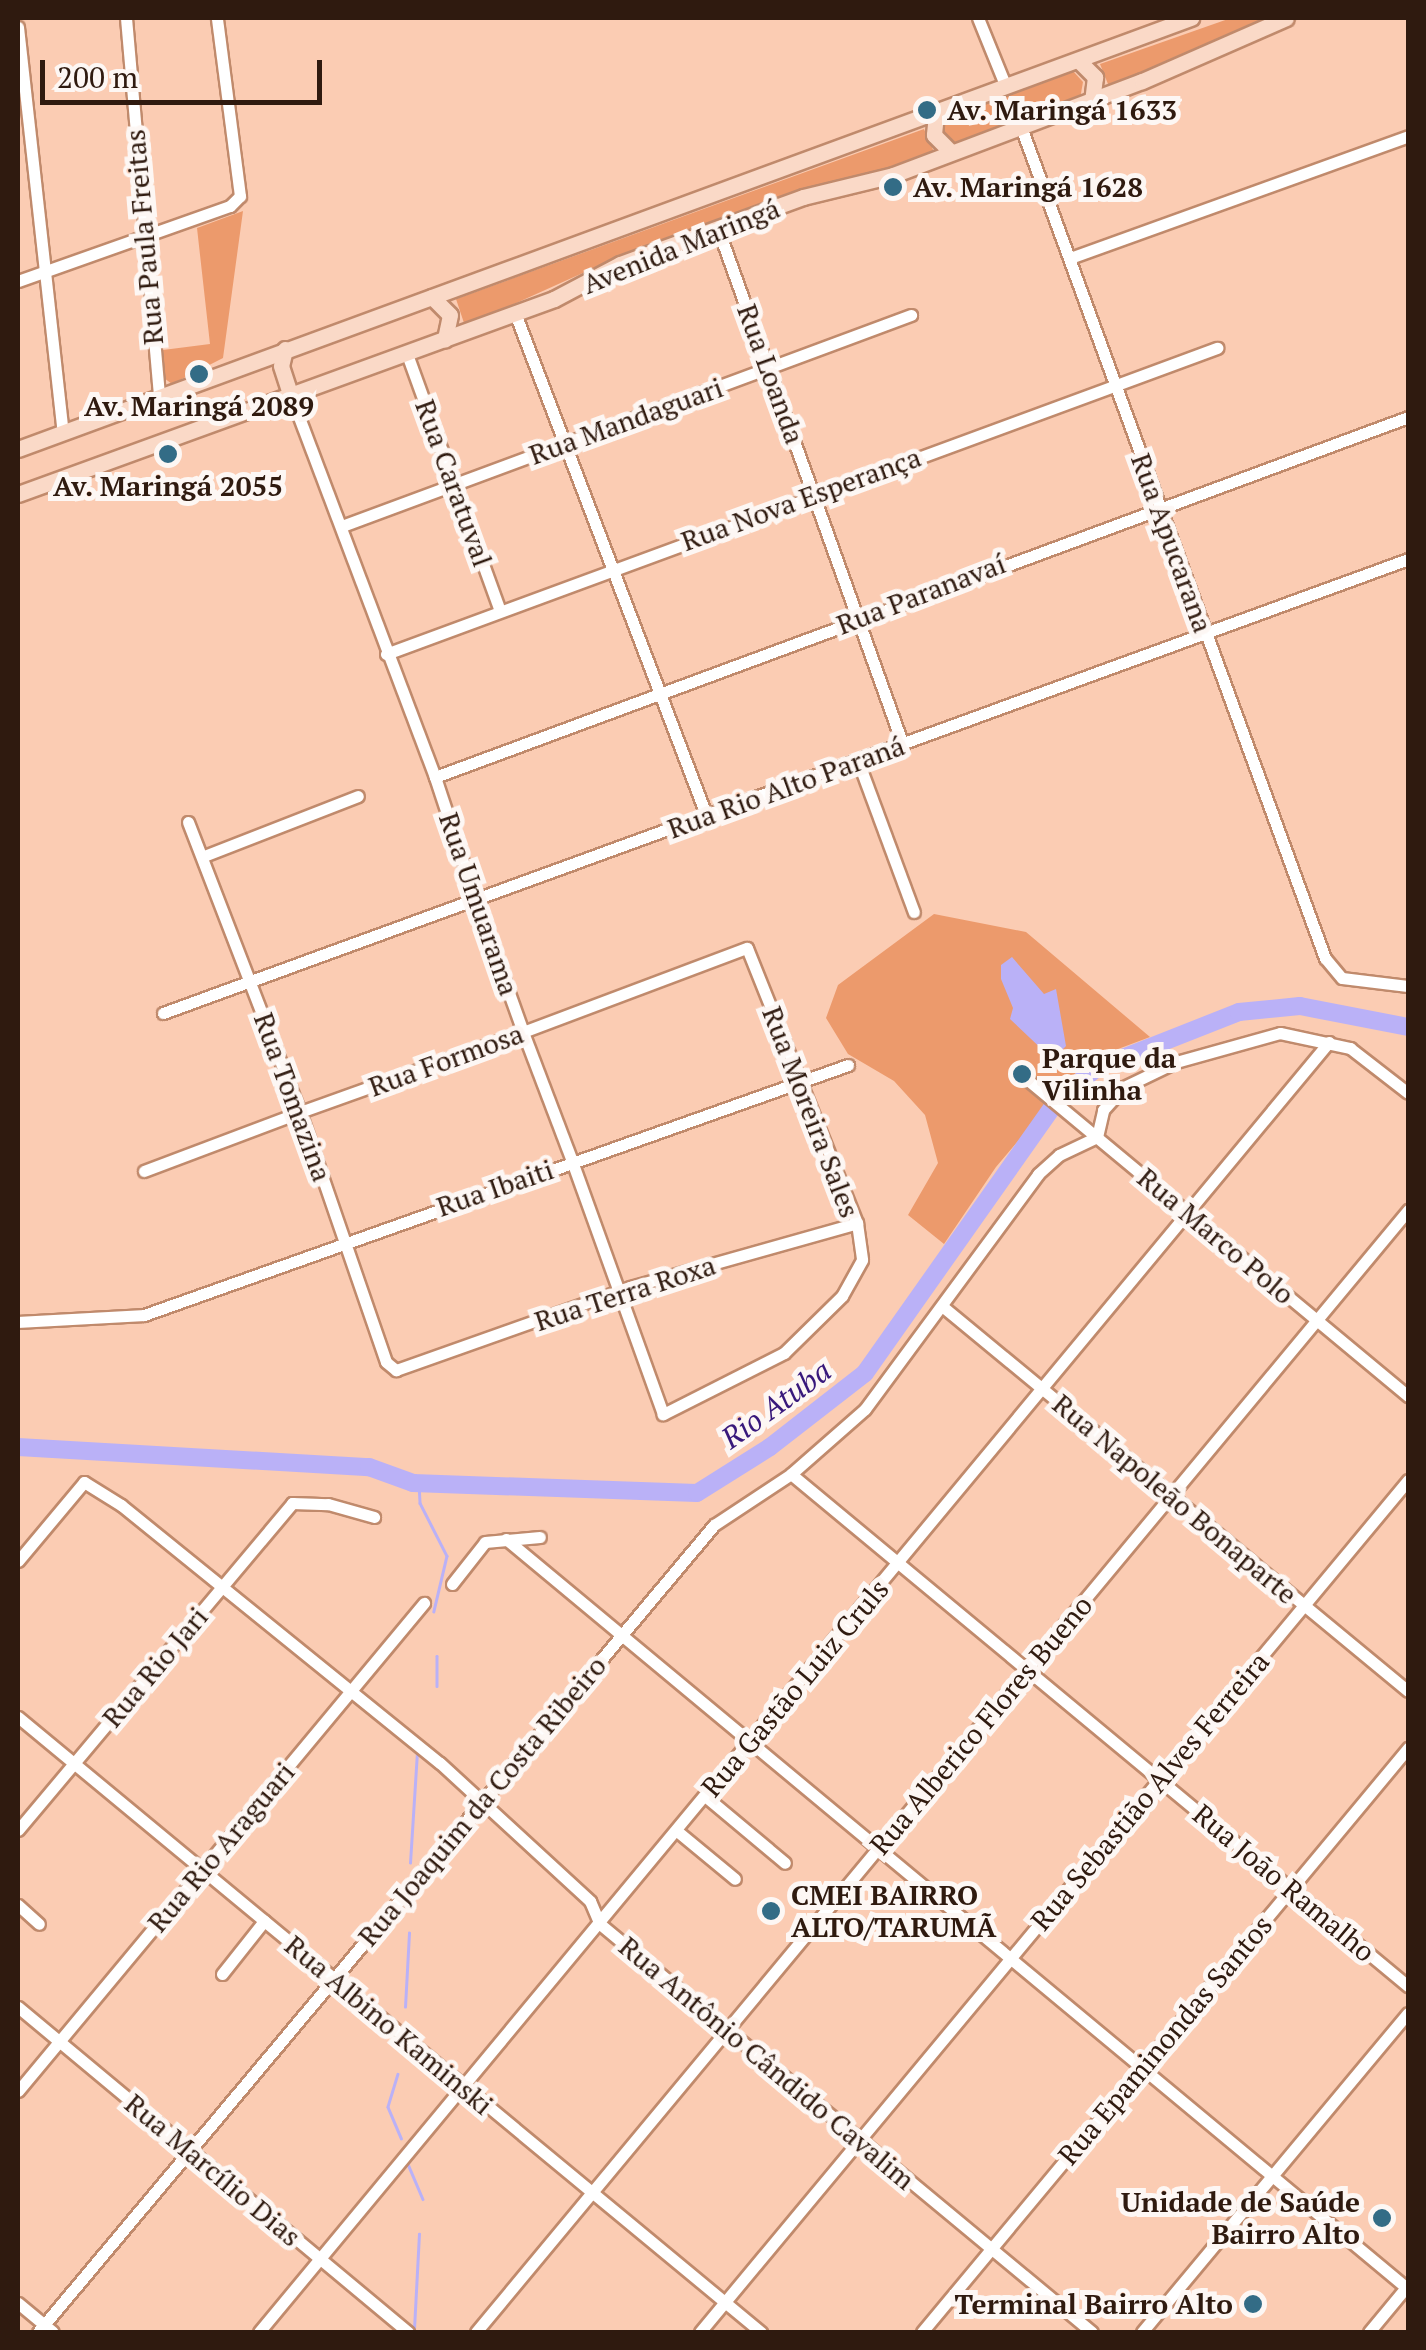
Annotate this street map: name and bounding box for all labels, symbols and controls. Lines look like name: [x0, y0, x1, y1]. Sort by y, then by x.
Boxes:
scale bar: [45, 40, 328, 102]
text: 200 m: [57, 57, 138, 97]
place label: Av. Maringá 1633: [947, 93, 1178, 127]
marker: Av. Maringá 1633: [916, 99, 938, 121]
street label: Rua Paula Freitas: [118, 128, 170, 346]
place label: Av. Maringá 1628: [913, 170, 1144, 204]
marker: Av. Maringá 1628: [882, 176, 904, 198]
street label: Avenida Maringá: [578, 191, 784, 301]
street label: Rua Loanda: [730, 300, 812, 448]
marker: Av. Maringá 2089: [188, 363, 210, 385]
street label: Rua Mandaguari: [525, 370, 727, 472]
place label: Av. Maringá 2089: [83, 389, 315, 423]
street label: Rua Caratuval: [408, 395, 500, 571]
street label: Rua Nova Esperança: [677, 440, 925, 558]
marker: Av. Maringá 2055: [157, 443, 179, 465]
street label: Rua Apucarana: [1124, 449, 1220, 637]
place label: Av. Maringá 2055: [52, 469, 284, 503]
street label: Rua Paranavaí: [832, 546, 1010, 642]
street label: Rua Rio Alto Paraná: [663, 728, 909, 846]
street label: Rua Umuarama: [432, 808, 526, 1000]
street label: Rua Moreira Sales: [755, 1002, 867, 1222]
street label: Rua Tomazina: [247, 1008, 339, 1186]
street label: Rua Formosa: [364, 1016, 528, 1104]
place label: Parque da Vilinha: [1042, 1041, 1176, 1107]
marker: Parque da Vilinha: [1011, 1063, 1033, 1085]
street label: Rua Ibaiti: [432, 1152, 558, 1224]
street label: Rua Marco Polo: [1131, 1161, 1301, 1311]
street label: Rua Terra Roxa: [530, 1248, 720, 1338]
water label: Rio Atuba: [714, 1352, 838, 1456]
street label: Rua Napoleão Bonaparte: [1046, 1387, 1304, 1611]
street label: Rua Gastão Luiz Cruls: [694, 1573, 896, 1803]
street label: Rua Alberico Flores Bueno: [863, 1589, 1099, 1861]
street label: Rua Rio Jari: [95, 1600, 215, 1734]
street label: Rua Sebastião Alves Ferreira: [1024, 1645, 1276, 1937]
street label: Rua Joaquim da Costa Ribeiro: [351, 1649, 613, 1953]
street label: Rua Rio Araguari: [140, 1755, 302, 1939]
street label: Rua João Ramalho: [1186, 1797, 1382, 1969]
place label: CMEI BAIRRO ALTO/TARUMÃ: [791, 1878, 996, 1944]
marker: CMEI BAIRRO ALTO/TARUMÃ: [760, 1900, 782, 1922]
street label: Rua Epaminondas Santos: [1051, 1909, 1279, 2171]
street label: Rua Albino Kaminski: [278, 1928, 500, 2122]
street label: Rua Antônio Cândido Cavalim: [612, 1929, 922, 2197]
street label: Rua Marcílio Dias: [118, 2087, 308, 2253]
place label: Unidade de Saúde Bairro Alto: [1121, 2185, 1360, 2251]
marker: Unidade de Saúde Bairro Alto: [1369, 2205, 1395, 2231]
place label: Terminal Bairro Alto: [954, 2287, 1233, 2321]
marker: Terminal Bairro Alto: [1242, 2293, 1264, 2315]

